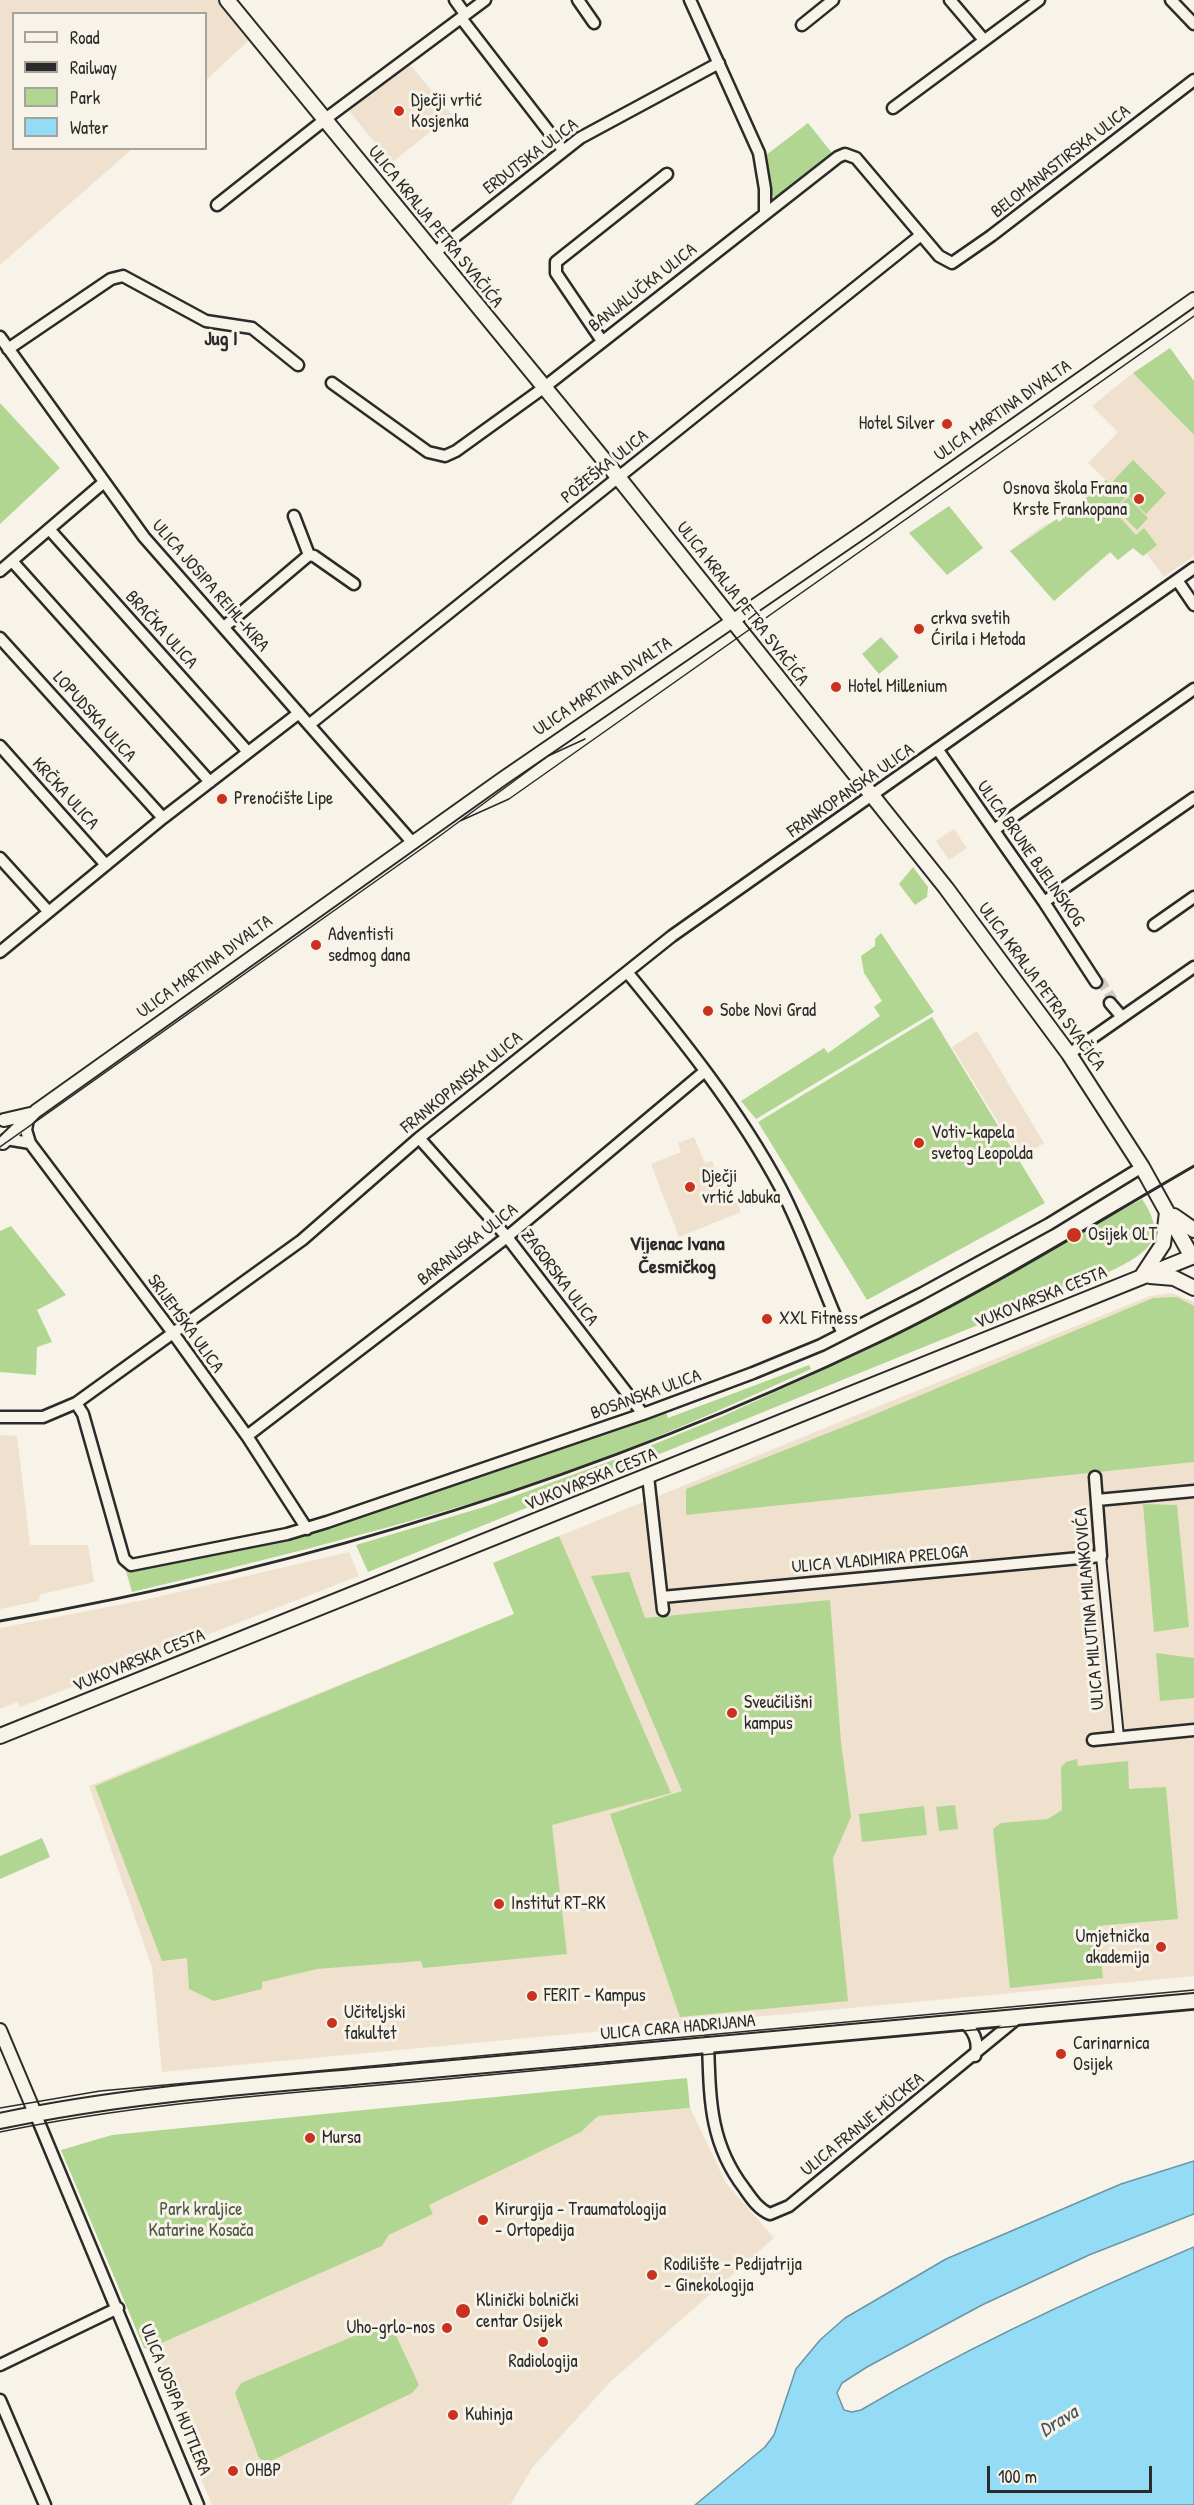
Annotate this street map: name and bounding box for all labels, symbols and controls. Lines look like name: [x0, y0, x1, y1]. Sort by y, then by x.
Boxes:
legend: [12, 12, 207, 150]
text: Road: [70, 25, 100, 50]
text: Railway: [70, 55, 117, 80]
text: Park: [70, 85, 100, 110]
place label: Dječji vrtić Kosjenka: [411, 90, 482, 132]
street label: BELOMANASTIRSKA ULICA: [987, 101, 1135, 223]
marker: Dječji vrtić Kosjenka: [392, 104, 406, 118]
street label: ERDUTSKA ULICA: [479, 114, 583, 200]
text: Water: [70, 115, 108, 140]
street label: ULICA KRALJA PETRA SVAČIĆA: [363, 142, 507, 312]
street label: BANJALUČKA ULICA: [585, 239, 701, 337]
district label: Jug I: [204, 328, 238, 352]
street label: ULICA MARTINA DIVALTA: [930, 356, 1076, 466]
place label: Hotel Silver: [859, 413, 935, 435]
marker: Hotel Silver: [940, 417, 954, 431]
street label: POŽEŠKA ULICA: [557, 425, 653, 509]
place label: Osnova škola Frana Krste Frankopana: [1003, 478, 1127, 520]
marker: Osnova škola Frana Krste Frankopana: [1132, 492, 1146, 506]
street label: ULICA JOSIPA REIHL-KIRA: [147, 516, 273, 656]
street label: ULICA KRALJA PETRA SVAČIĆA: [671, 518, 813, 690]
street label: BRAČKA ULICA: [120, 586, 202, 674]
place label: crkva svetih Ćirila i Metoda: [931, 608, 1025, 650]
marker: crkva svetih Ćirila i Metoda: [912, 622, 926, 636]
street label: ULICA MARTINA DIVALTA: [530, 633, 676, 741]
street label: LOPUDSKA ULICA: [48, 667, 140, 767]
place label: Hotel Millenium: [848, 676, 947, 698]
marker: Hotel Millenium: [829, 680, 843, 694]
street label: FRANKOPANSKA ULICA: [783, 739, 919, 843]
street label: KRČKA ULICA: [27, 754, 103, 834]
street label: ULICA BRUNE BJELINSKOG: [972, 777, 1088, 931]
place label: Prenoćište Lipe: [234, 788, 333, 810]
marker: Prenoćište Lipe: [215, 792, 229, 806]
street label: ULICA KRALJA PETRA SVAČIĆA: [973, 899, 1109, 1075]
street label: ULICA MARTINA DIVALTA: [133, 911, 277, 1023]
place label: Adventisti sedmog dana: [328, 924, 410, 966]
marker: Adventisti sedmog dana: [309, 938, 323, 952]
place label: Sobe Novi Grad: [720, 1000, 816, 1022]
marker: Sobe Novi Grad: [701, 1004, 715, 1018]
street label: FRANKOPANSKA ULICA: [397, 1027, 527, 1139]
place label: Votiv-kapela svetog Leopolda: [931, 1122, 1033, 1164]
marker: Votiv-kapela svetog Leopolda: [912, 1136, 926, 1150]
place label: Dječji vrtić Jabuka: [702, 1166, 780, 1208]
marker: Dječji vrtić Jabuka: [683, 1180, 697, 1194]
street label: BARANJSKA ULICA: [414, 1199, 522, 1291]
place label: Osijek OLT: [1088, 1224, 1157, 1246]
street label: ZAGORSKA ULICA: [516, 1226, 602, 1330]
marker: Osijek OLT: [1065, 1226, 1083, 1244]
district label: Vijenac Ivana Česmičkog: [629, 1233, 725, 1280]
street label: VUKOVARSKA CESTA: [972, 1262, 1110, 1334]
street label: SRIJEMSKA ULICA: [142, 1271, 228, 1377]
place label: XXL Fitness: [779, 1308, 858, 1330]
marker: XXL Fitness: [760, 1312, 774, 1326]
street label: BOSANSKA ULICA: [588, 1365, 704, 1425]
street label: VUKOVARSKA CESTA: [522, 1444, 660, 1516]
street label: ULICA MILUTINA MILANKOVIĆA: [1070, 1507, 1110, 1711]
street label: ULICA VLADIMIRA PRELOGA: [791, 1542, 969, 1578]
street label: VUKOVARSKA CESTA: [70, 1625, 208, 1697]
place label: Sveučilišni kampus: [744, 1692, 813, 1734]
marker: Sveučilišni kampus: [725, 1706, 739, 1720]
place label: Institut RT-RK: [511, 1893, 606, 1915]
marker: Institut RT-RK: [492, 1897, 506, 1911]
place label: Umjetnička akademija: [1076, 1926, 1149, 1968]
marker: Umjetnička akademija: [1154, 1940, 1168, 1954]
place label: FERIT - Kampus: [544, 1985, 646, 2007]
marker: FERIT - Kampus: [525, 1989, 539, 2003]
place label: Učiteljski fakultet: [344, 2002, 406, 2044]
street label: ULICA CARA HADRIJANA: [600, 2010, 756, 2046]
marker: Učiteljski fakultet: [325, 2016, 339, 2030]
place label: Carinarnica Osijek: [1073, 2033, 1149, 2076]
marker: Carinarnica Osijek: [1054, 2047, 1068, 2061]
street label: ULICA FRANJE MÜCKEA: [797, 2069, 929, 2181]
place label: Mursa: [322, 2127, 361, 2149]
marker: Mursa: [303, 2131, 317, 2145]
park label: Park kraljice Katarine Kosača: [149, 2199, 253, 2242]
place label: Kirurgija - Traumatologija - Ortopedija: [495, 2199, 666, 2242]
marker: Kirurgija - Traumatologija - Ortopedija: [476, 2213, 490, 2227]
place label: Rodilište - Pedijatrija - Ginekologija: [664, 2254, 802, 2296]
marker: Rodilište - Pedijatrija - Ginekologija: [645, 2268, 659, 2282]
place label: Klinički bolnički centar Osijek: [476, 2290, 579, 2332]
marker: Klinički bolnički centar Osijek: [454, 2302, 472, 2320]
place label: Uho-grlo-nos: [346, 2317, 435, 2339]
street label: ULICA JOSIPA HUTTLERA: [135, 2321, 215, 2479]
marker: Uho-grlo-nos: [440, 2321, 454, 2335]
marker: Radiologija: [536, 2335, 550, 2349]
place label: Radiologija: [509, 2351, 577, 2373]
water label: Drava: [1035, 2401, 1083, 2443]
place label: Kuhinja: [465, 2404, 513, 2426]
marker: Kuhinja: [446, 2408, 460, 2422]
scale bar: [990, 2454, 1155, 2492]
place label: OHBP: [245, 2460, 281, 2482]
marker: OHBP: [226, 2464, 240, 2478]
text: 100 m: [998, 2464, 1037, 2489]

